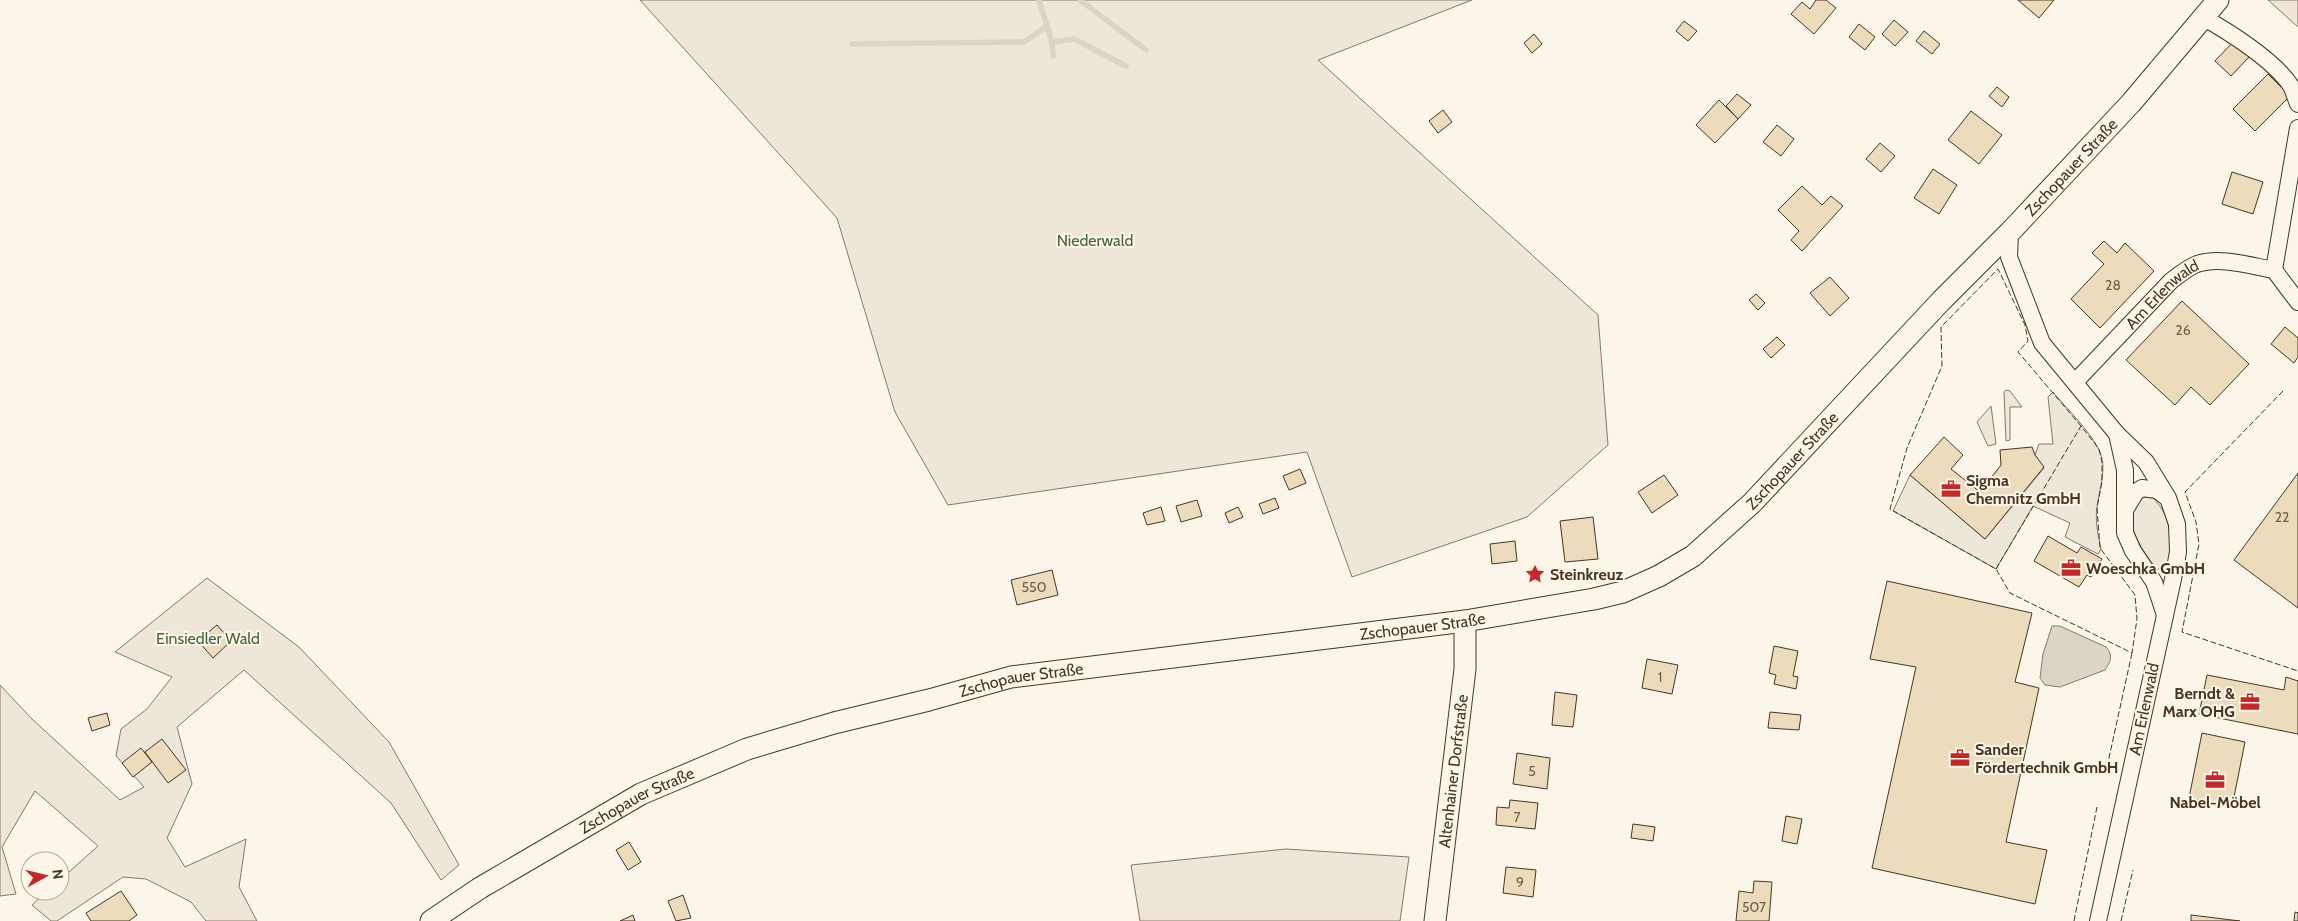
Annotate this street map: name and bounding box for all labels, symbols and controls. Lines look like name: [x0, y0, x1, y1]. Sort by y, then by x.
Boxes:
street label: Zschopauer Straße: [2021, 114, 2121, 220]
park label: Niederwald: [1057, 231, 1133, 250]
street label: Am Erlenwald: [2121, 255, 2201, 333]
house number: 28: [2105, 276, 2121, 294]
house number: 26: [2175, 321, 2191, 339]
street label: Zschopauer Straße: [1742, 408, 1842, 513]
place label: Sigma Chemnitz GmbH: [1966, 471, 2081, 508]
office icon: Sigma Chemnitz GmbH: [1940, 478, 1962, 500]
house number: 22: [2275, 508, 2289, 526]
office icon: Woeschka GmbH: [2060, 557, 2082, 579]
place label: Woeschka GmbH: [2086, 559, 2205, 578]
place icon: Steinkreuz: [1524, 563, 1546, 585]
place label: Steinkreuz: [1550, 565, 1623, 584]
house number: 550: [1022, 578, 1047, 596]
street label: Zschopauer Straße: [1359, 608, 1487, 643]
park label: Einsiedler Wald: [156, 629, 260, 648]
street label: Zschopauer Straße: [957, 659, 1084, 701]
street label: Am Erlenwald: [2125, 661, 2163, 757]
house number: 1: [1658, 668, 1662, 686]
place label: Berndt & Marx OHG: [2163, 684, 2235, 721]
office icon: Berndt & Marx OHG: [2239, 691, 2261, 713]
street label: Altenhainer Dorfstraße: [1434, 693, 1471, 849]
place label: Sander Fördertechnik GmbH: [1975, 740, 2119, 777]
office icon: Sander Fördertechnik GmbH: [1949, 747, 1971, 769]
house number: 5: [1528, 762, 1536, 780]
street label: Zschopauer Straße: [576, 763, 697, 837]
office icon: Nabel-Möbel: [2204, 769, 2226, 791]
place label: Nabel-Möbel: [2169, 793, 2261, 812]
house number: 7: [1513, 808, 1521, 826]
north arrow: [20, 851, 70, 901]
text: N: [48, 868, 67, 880]
house number: 9: [1516, 873, 1524, 891]
house number: 507: [1742, 898, 1766, 916]

